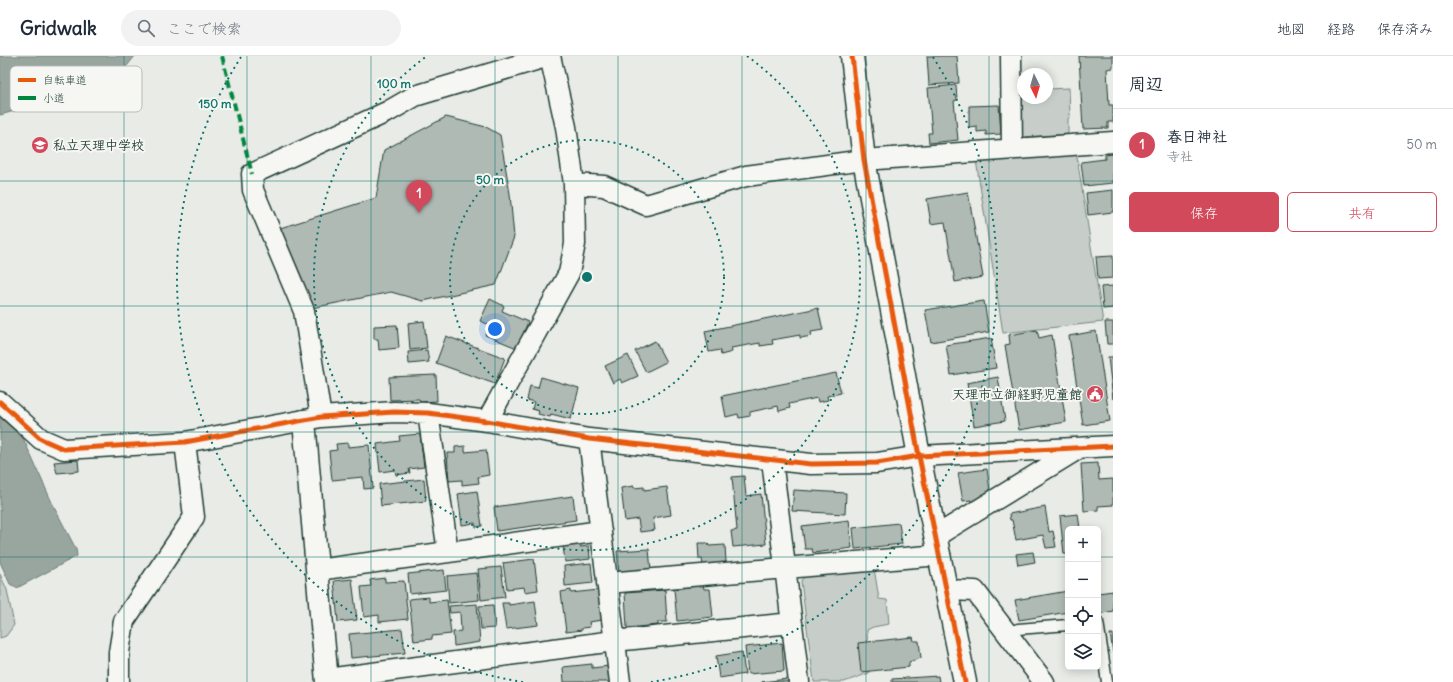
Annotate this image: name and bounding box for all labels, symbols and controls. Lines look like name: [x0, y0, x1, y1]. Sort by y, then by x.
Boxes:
search box: [121, 10, 401, 46]
text: Gridwalk: [20, 16, 97, 40]
icon: search: [135, 17, 157, 39]
text: ここで検索: [167, 19, 242, 38]
text: 地図: [1277, 20, 1305, 38]
text: 経路: [1327, 20, 1355, 38]
text: 保存済み: [1377, 20, 1433, 38]
legend: [10, 66, 142, 112]
north arrow: [1017, 68, 1053, 104]
text: 自転車道: [43, 73, 87, 87]
text: 周辺: [1129, 73, 1163, 95]
text: 100 m: [377, 76, 411, 91]
text: 小道: [43, 91, 65, 105]
text: 150 m: [199, 96, 232, 111]
text: 春日神社: [1167, 127, 1227, 146]
school or university icon: 私立天理中学校: [30, 135, 50, 155]
text: 1: [1139, 136, 1145, 153]
text: 50 m: [1406, 136, 1437, 153]
place label: 私立天理中学校: [53, 137, 144, 154]
text: 寺社: [1167, 148, 1193, 165]
text: 50 m: [476, 172, 505, 187]
pin: 1: [406, 180, 432, 213]
button: 保存: [1129, 192, 1279, 232]
button: 共有: [1287, 192, 1437, 232]
centre of rings: [580, 270, 594, 284]
your location: [485, 319, 505, 339]
public building icon: 天理市立御経野児童館: [1085, 384, 1105, 404]
place label: 天理市立御経野児童館: [952, 386, 1082, 403]
map controls: [1065, 526, 1101, 670]
button: +: [1065, 526, 1101, 562]
button: −: [1065, 562, 1101, 598]
button: locate: [1065, 598, 1101, 634]
button: layers: [1065, 634, 1101, 670]

